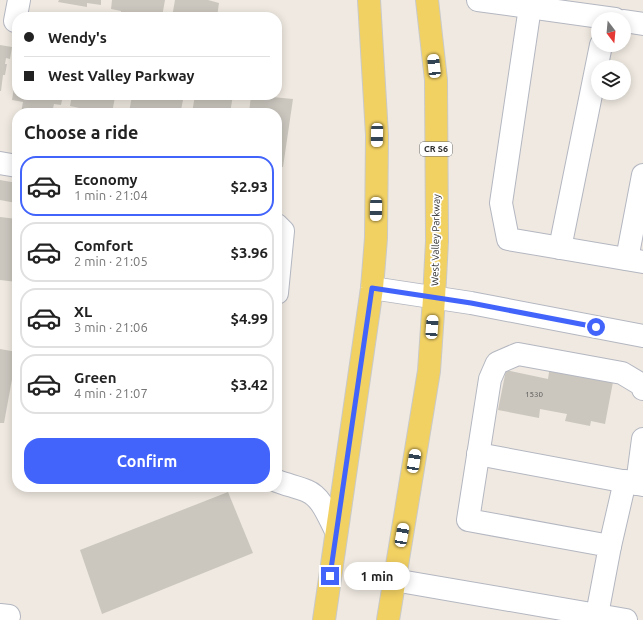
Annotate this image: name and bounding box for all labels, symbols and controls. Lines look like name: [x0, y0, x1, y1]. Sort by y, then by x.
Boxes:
north arrow: [591, 12, 631, 52]
map controls: [591, 12, 631, 100]
text: Wendy's: [48, 29, 107, 46]
car: [427, 53, 441, 79]
button: layers: [591, 60, 631, 100]
text: West Valley Parkway: [48, 67, 195, 84]
text: Choose a ride: [24, 122, 138, 142]
car: [371, 123, 383, 147]
road number: CR S6: [420, 142, 452, 156]
icon: car: [26, 168, 62, 204]
text: Economy: [74, 171, 138, 188]
text: $2.93: [230, 178, 268, 195]
text: 1 min · 21:04: [74, 188, 148, 202]
street label: West Valley Parkway: [429, 194, 442, 286]
car: [370, 197, 382, 221]
icon: car: [26, 234, 62, 270]
text: Comfort: [74, 237, 133, 254]
text: $3.96: [230, 244, 268, 261]
text: 2 min · 21:05: [74, 254, 148, 268]
icon: car: [26, 300, 62, 336]
text: XL: [74, 303, 92, 320]
text: $4.99: [230, 310, 268, 327]
car: [425, 315, 439, 339]
route start: [587, 318, 605, 336]
text: 3 min · 21:06: [74, 320, 148, 334]
icon: car: [26, 366, 62, 402]
text: Green: [74, 369, 116, 386]
text: $3.42: [230, 376, 268, 393]
text: 4 min · 21:07: [74, 386, 148, 400]
house number: 1530: [525, 390, 544, 399]
button: Confirm: [24, 438, 270, 484]
car: [406, 448, 422, 474]
car: [394, 522, 410, 548]
callout: 1 min: [344, 562, 410, 590]
route end: [321, 567, 339, 585]
text: 1 min: [361, 569, 393, 583]

